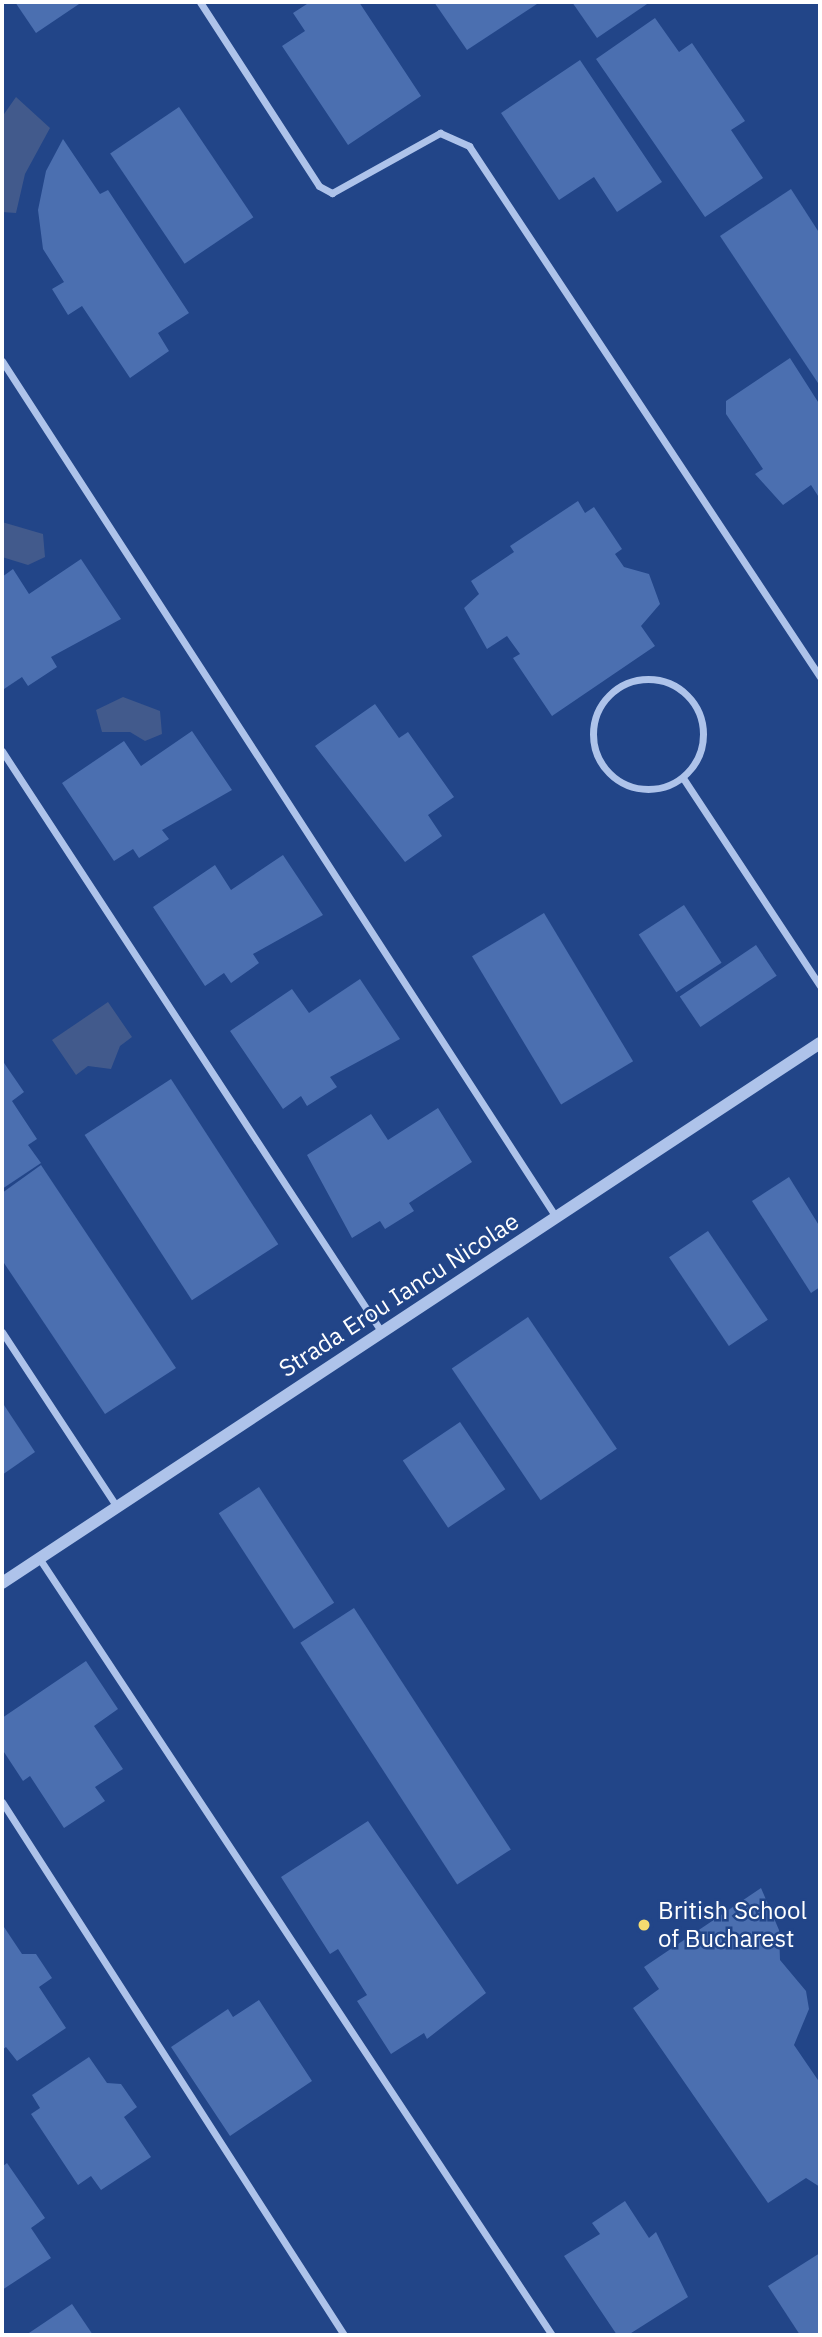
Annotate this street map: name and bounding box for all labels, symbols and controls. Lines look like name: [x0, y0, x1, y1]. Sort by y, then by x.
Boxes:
street label: Strada Erou Iancu Nicolae: [274, 1207, 524, 1383]
place label: British School of Bucharest: [658, 1897, 807, 1953]
marker: British School of Bucharest: [636, 1917, 652, 1933]

